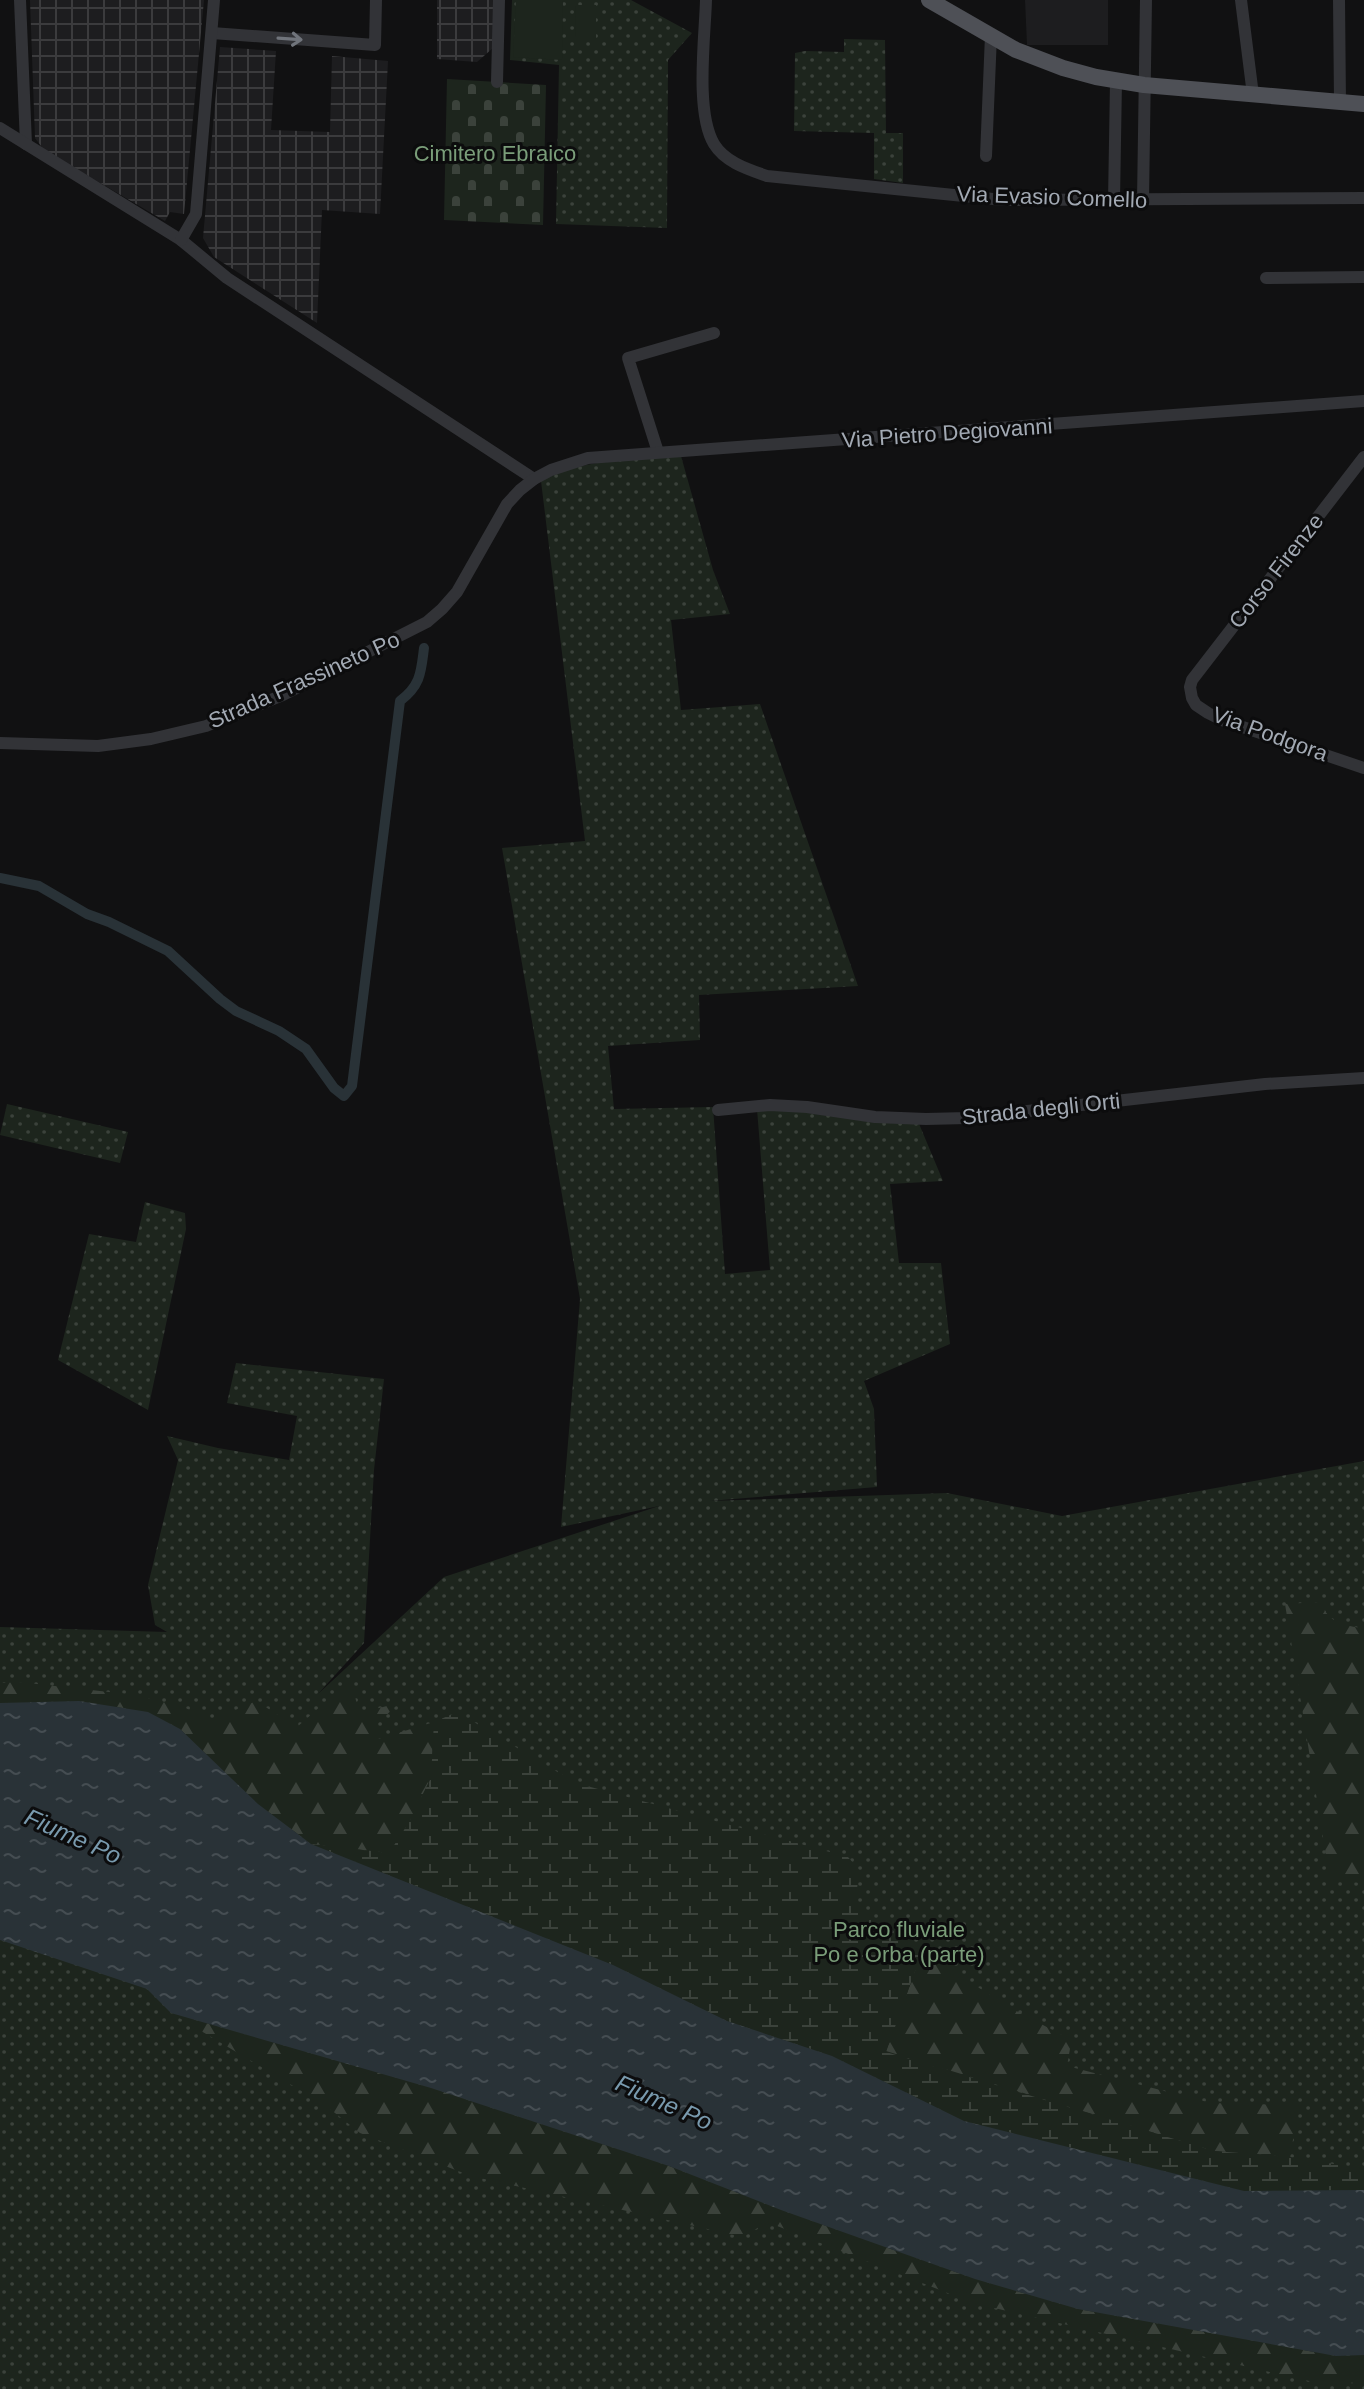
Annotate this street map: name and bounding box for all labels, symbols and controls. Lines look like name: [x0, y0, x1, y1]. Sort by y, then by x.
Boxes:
one-way arrow: [276, 32, 303, 47]
park label: Cimitero Ebraico: [414, 141, 576, 166]
street label: Via Evasio Comello: [956, 181, 1148, 213]
street label: Via Pietro Degiovanni: [841, 413, 1053, 453]
street label: Corso Firenze: [1224, 509, 1328, 633]
street label: Strada Frassineto Po: [205, 627, 403, 733]
street label: Via Podgora: [1209, 702, 1332, 767]
street label: Strada degli Orti: [961, 1088, 1121, 1130]
water label: Fiume Po: [21, 1803, 125, 1869]
park label: Parco fluviale Po e Orba (parte): [813, 1917, 985, 1967]
water label: Fiume Po: [612, 2069, 716, 2135]

